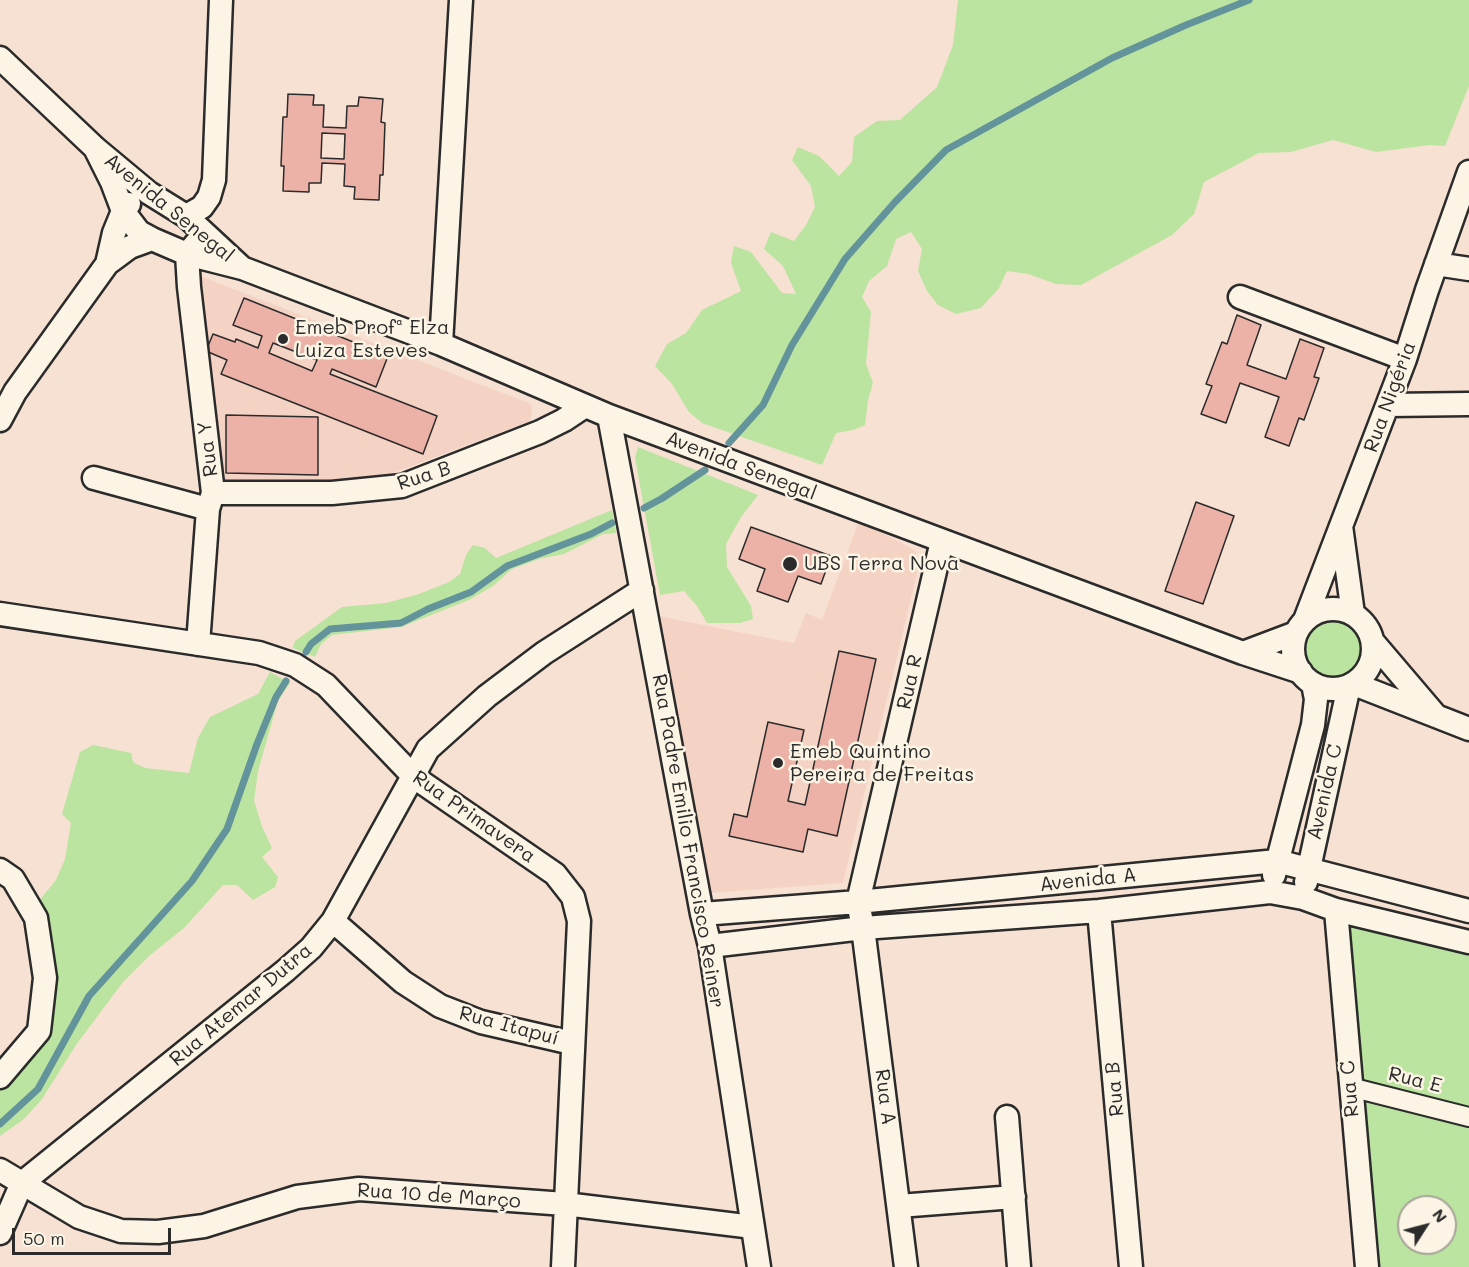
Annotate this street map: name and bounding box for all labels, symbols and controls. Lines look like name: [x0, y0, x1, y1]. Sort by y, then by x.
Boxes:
street label: Avenida Senegal: [99, 148, 239, 268]
place label: Emeb Profª Elza Luiza Esteves: [295, 316, 449, 363]
marker: Emeb Profª Elza Luiza Esteves: [276, 332, 290, 346]
street label: Rua Nigéria: [1359, 338, 1421, 456]
street label: Rua Y: [193, 420, 223, 478]
street label: Avenida Senegal: [662, 426, 820, 506]
street label: Rua B: [394, 456, 454, 496]
place label: UBS Terra Nova: [804, 552, 960, 576]
marker: UBS Terra Nova: [781, 555, 799, 573]
street label: Rua R: [892, 652, 928, 712]
street label: Rua Padre Emilio Francisco Reiner: [647, 672, 729, 1010]
place label: Emeb Quintino Pereira de Freitas: [790, 740, 974, 787]
street label: Avenida C: [1302, 742, 1348, 842]
marker: Emeb Quintino Pereira de Freitas: [771, 756, 785, 770]
street label: Rua Primavera: [408, 766, 540, 868]
street label: Avenida A: [1038, 863, 1138, 897]
street label: Rua Atemar Dutra: [165, 938, 317, 1072]
street label: Rua Itapuí: [457, 1001, 561, 1051]
street label: Rua C: [1336, 1060, 1364, 1118]
street label: Rua B: [1101, 1061, 1129, 1117]
street label: Rua E: [1386, 1062, 1444, 1098]
street label: Rua A: [870, 1068, 900, 1126]
street label: Rua 10 de Março: [356, 1178, 522, 1214]
north arrow: [1397, 1195, 1457, 1255]
text: N: [1428, 1204, 1452, 1226]
scale bar: [15, 1216, 174, 1254]
text: 50 m: [23, 1226, 65, 1250]

